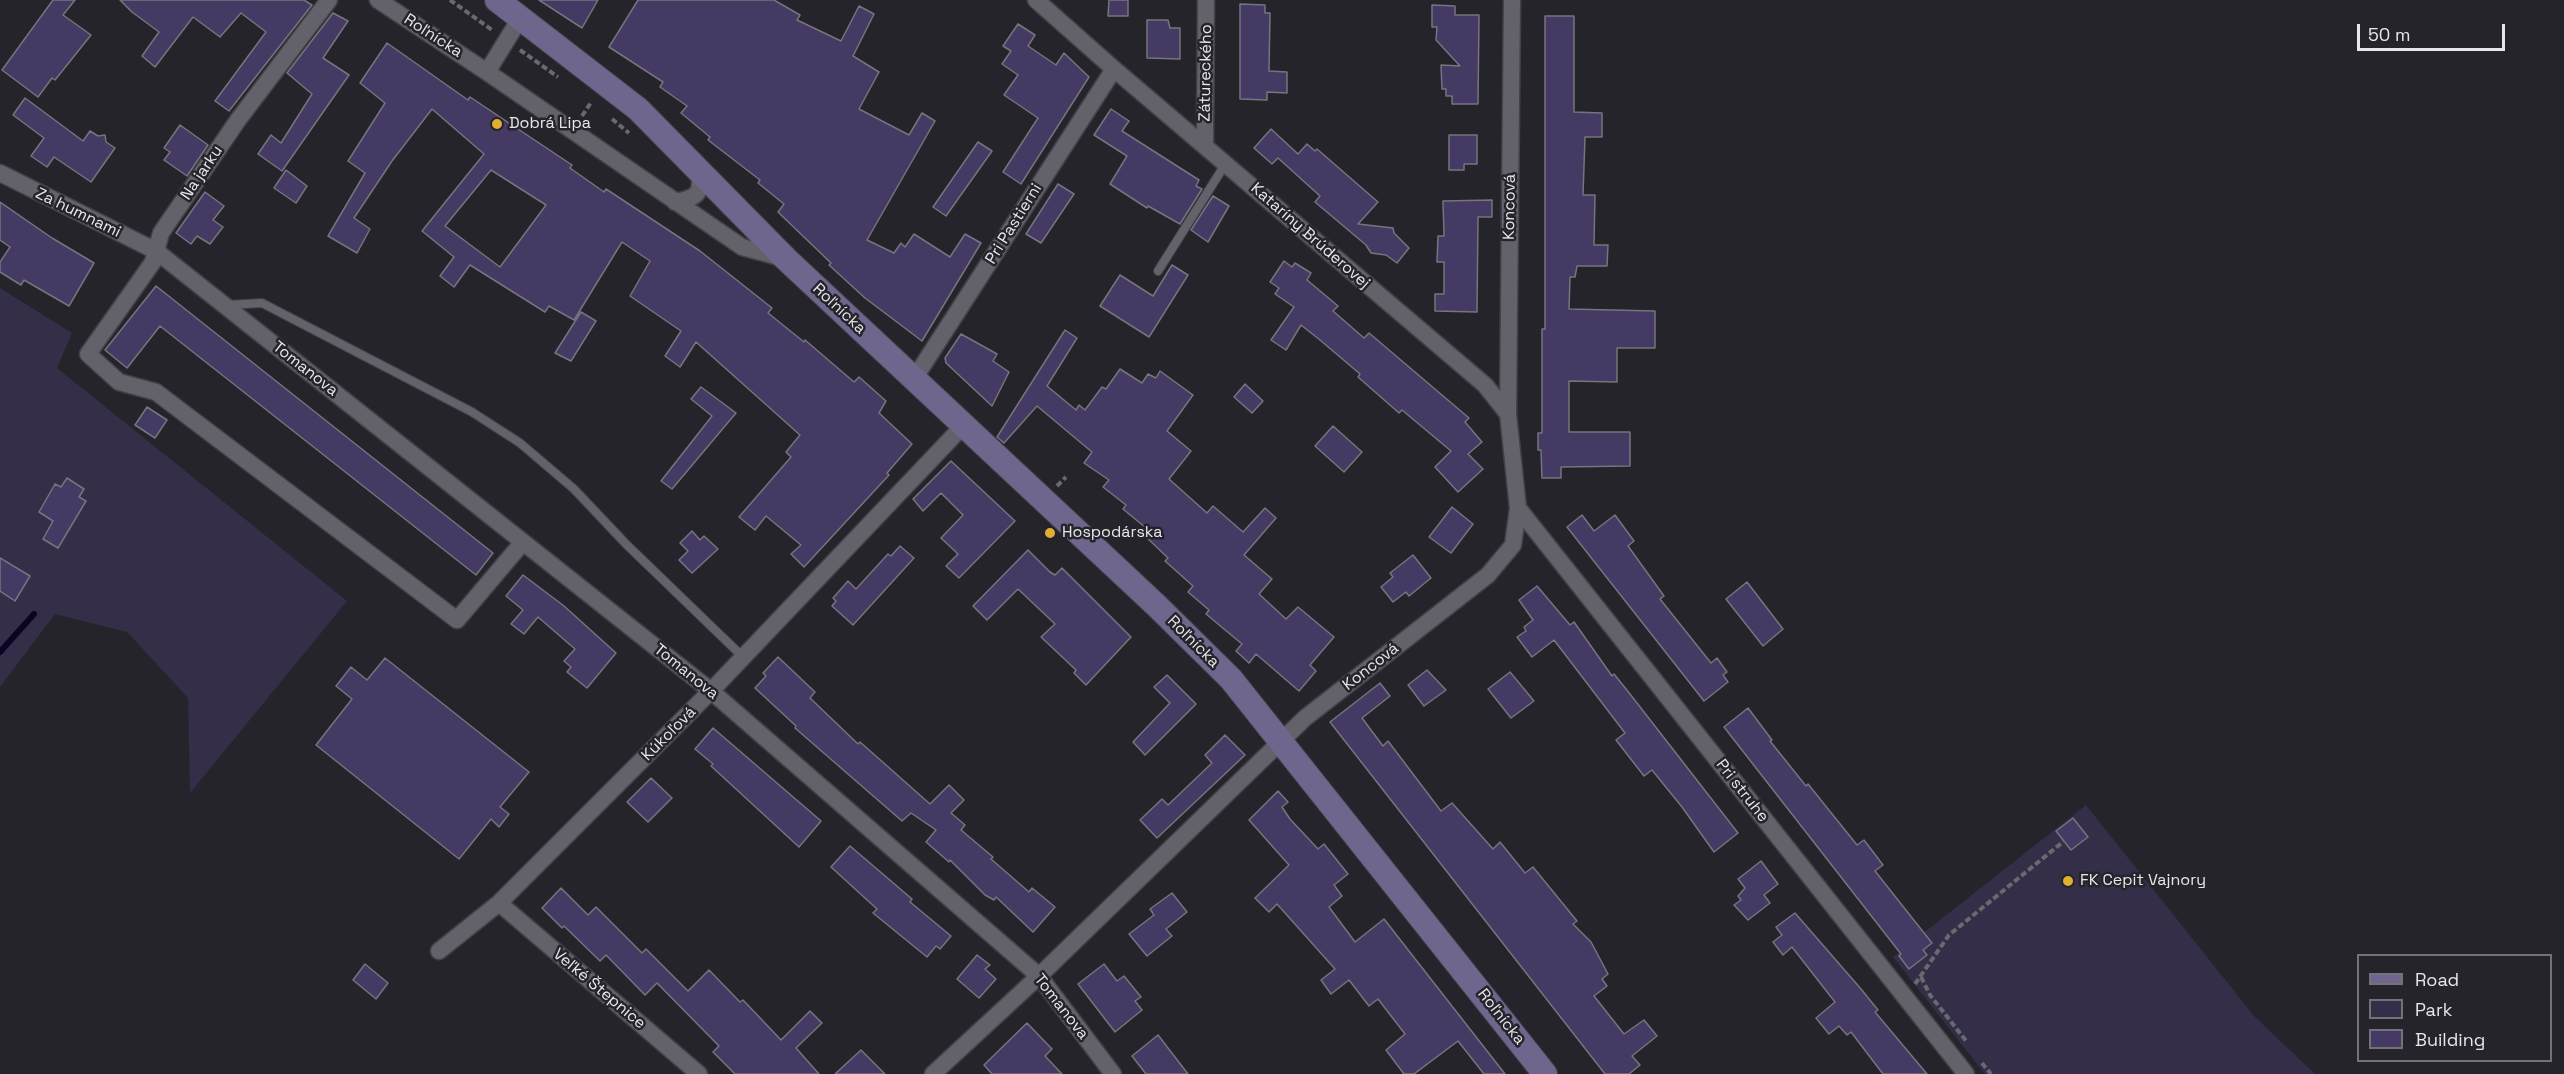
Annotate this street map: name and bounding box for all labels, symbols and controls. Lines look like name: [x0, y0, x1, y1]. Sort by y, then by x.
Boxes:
street label: Roľnícka: [400, 10, 466, 62]
scale bar: [2360, 12, 2508, 50]
text: 50 m: [2368, 23, 2410, 46]
street label: Zátureckého: [1196, 24, 1216, 122]
place label: Dobrá Lipa: [509, 114, 591, 134]
marker: Dobrá Lipa: [490, 117, 504, 131]
street label: Na jarku: [177, 142, 227, 204]
street label: Koncová: [1500, 174, 1520, 240]
street label: Kataríny Brúderovej: [1246, 179, 1374, 293]
street label: Pri Pastierni: [982, 180, 1046, 268]
street label: Za humnami: [32, 184, 124, 242]
street label: Roľnícka: [808, 280, 870, 338]
street label: Tomanova: [269, 338, 341, 400]
place label: Hospodárska: [1062, 523, 1162, 543]
marker: Hospodárska: [1043, 526, 1057, 540]
street label: Roľnícka: [1163, 612, 1223, 672]
street label: Koncová: [1339, 639, 1403, 695]
street label: Tomanova: [650, 640, 722, 704]
street label: Kúkoľová: [638, 703, 700, 765]
street label: Pri struhe: [1712, 756, 1772, 826]
place label: FK Cepit Vajnory: [2080, 871, 2206, 891]
marker: FK Cepit Vajnory: [2061, 874, 2075, 888]
street label: Veľké Štepnice: [549, 945, 649, 1033]
legend: [2357, 954, 2552, 1062]
text: Road: [2415, 968, 2459, 991]
street label: Tomanova: [1030, 971, 1092, 1043]
street label: Roľnícka: [1473, 985, 1529, 1049]
text: Park: [2415, 998, 2452, 1021]
text: Building: [2415, 1028, 2485, 1051]

